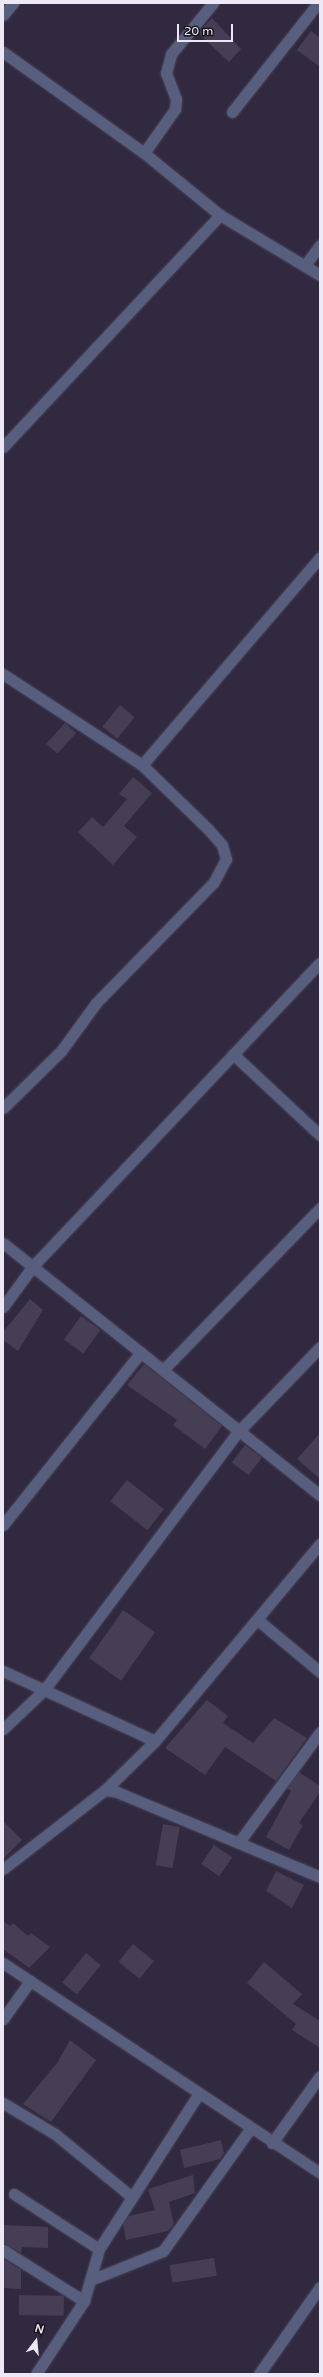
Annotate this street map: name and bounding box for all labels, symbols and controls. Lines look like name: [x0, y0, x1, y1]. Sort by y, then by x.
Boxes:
scale bar: [179, 16, 235, 42]
text: 20 m: [184, 24, 213, 38]
north arrow: [16, 2321, 56, 2361]
text: N: [33, 2322, 45, 2336]

